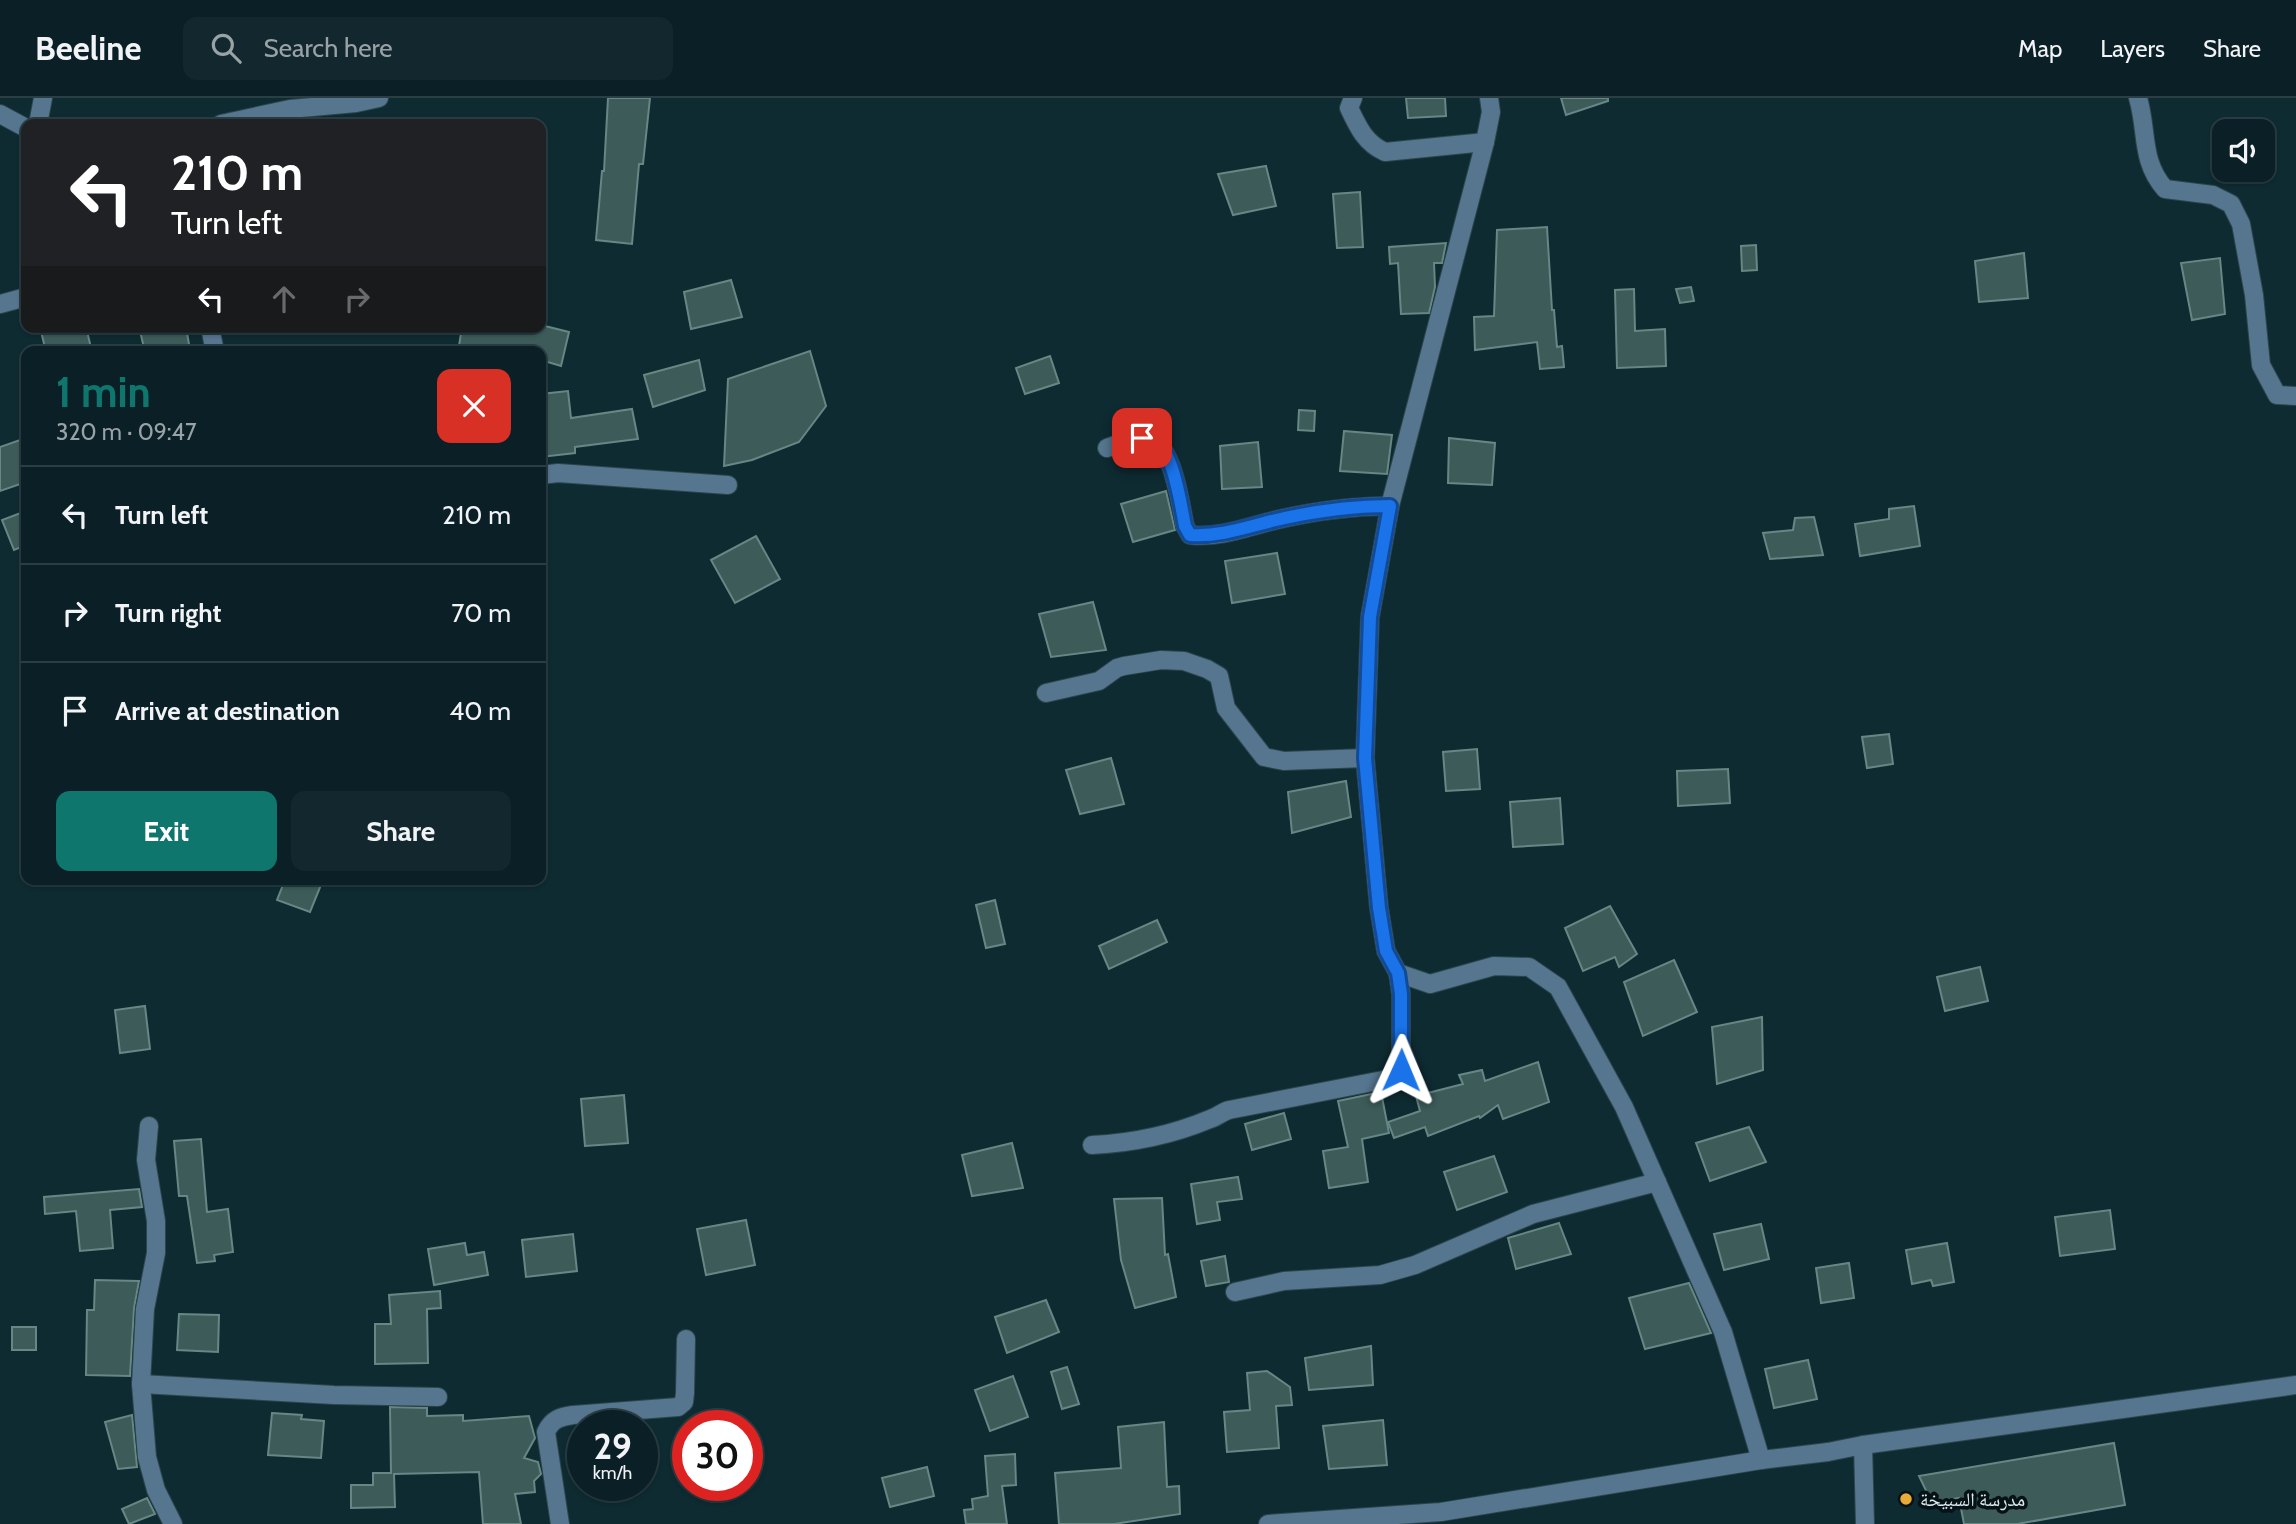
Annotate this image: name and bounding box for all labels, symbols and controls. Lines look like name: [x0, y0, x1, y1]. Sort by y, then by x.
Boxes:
search box: [183, 17, 673, 80]
text: Beeline: [35, 28, 141, 68]
icon: search: [207, 29, 245, 67]
text: Search here: [263, 32, 393, 64]
text: Map: [2018, 34, 2062, 63]
text: Layers: [2100, 34, 2165, 63]
text: Share: [2203, 34, 2261, 63]
map controls: [2212, 119, 2275, 182]
button: sound: [2212, 119, 2275, 182]
text: 210 m: [171, 143, 303, 202]
icon: left: [56, 147, 147, 238]
text: Turn left: [171, 203, 282, 242]
icon: left: [192, 280, 230, 318]
icon: ahead: [265, 280, 303, 318]
icon: right: [338, 280, 376, 318]
text: 1 min: [56, 366, 151, 418]
button: close: [437, 369, 511, 443]
pin: [1112, 408, 1172, 468]
text: 320 m · 09:47: [56, 418, 196, 446]
icon: arrive: [1123, 419, 1161, 457]
icon: left: [56, 496, 94, 534]
text: Turn left: [115, 499, 208, 531]
text: 210 m: [442, 499, 511, 531]
icon: right: [56, 594, 94, 632]
text: Turn right: [115, 597, 221, 629]
text: 70 m: [451, 597, 511, 629]
icon: arrive: [56, 692, 94, 730]
text: Arrive at destination: [115, 695, 340, 727]
text: 40 m: [449, 695, 511, 727]
button: Exit: [56, 791, 277, 871]
button: Share: [291, 791, 511, 871]
position arrow: [1364, 1033, 1438, 1107]
speed limit sign: 30: [672, 1410, 763, 1501]
text: 29: [593, 1425, 632, 1468]
text: km/h: [593, 1462, 632, 1484]
place label: مدرسة السبيخة: [1920, 1488, 2025, 1511]
marker: مدرسة السبيخة: [1898, 1491, 1914, 1507]

